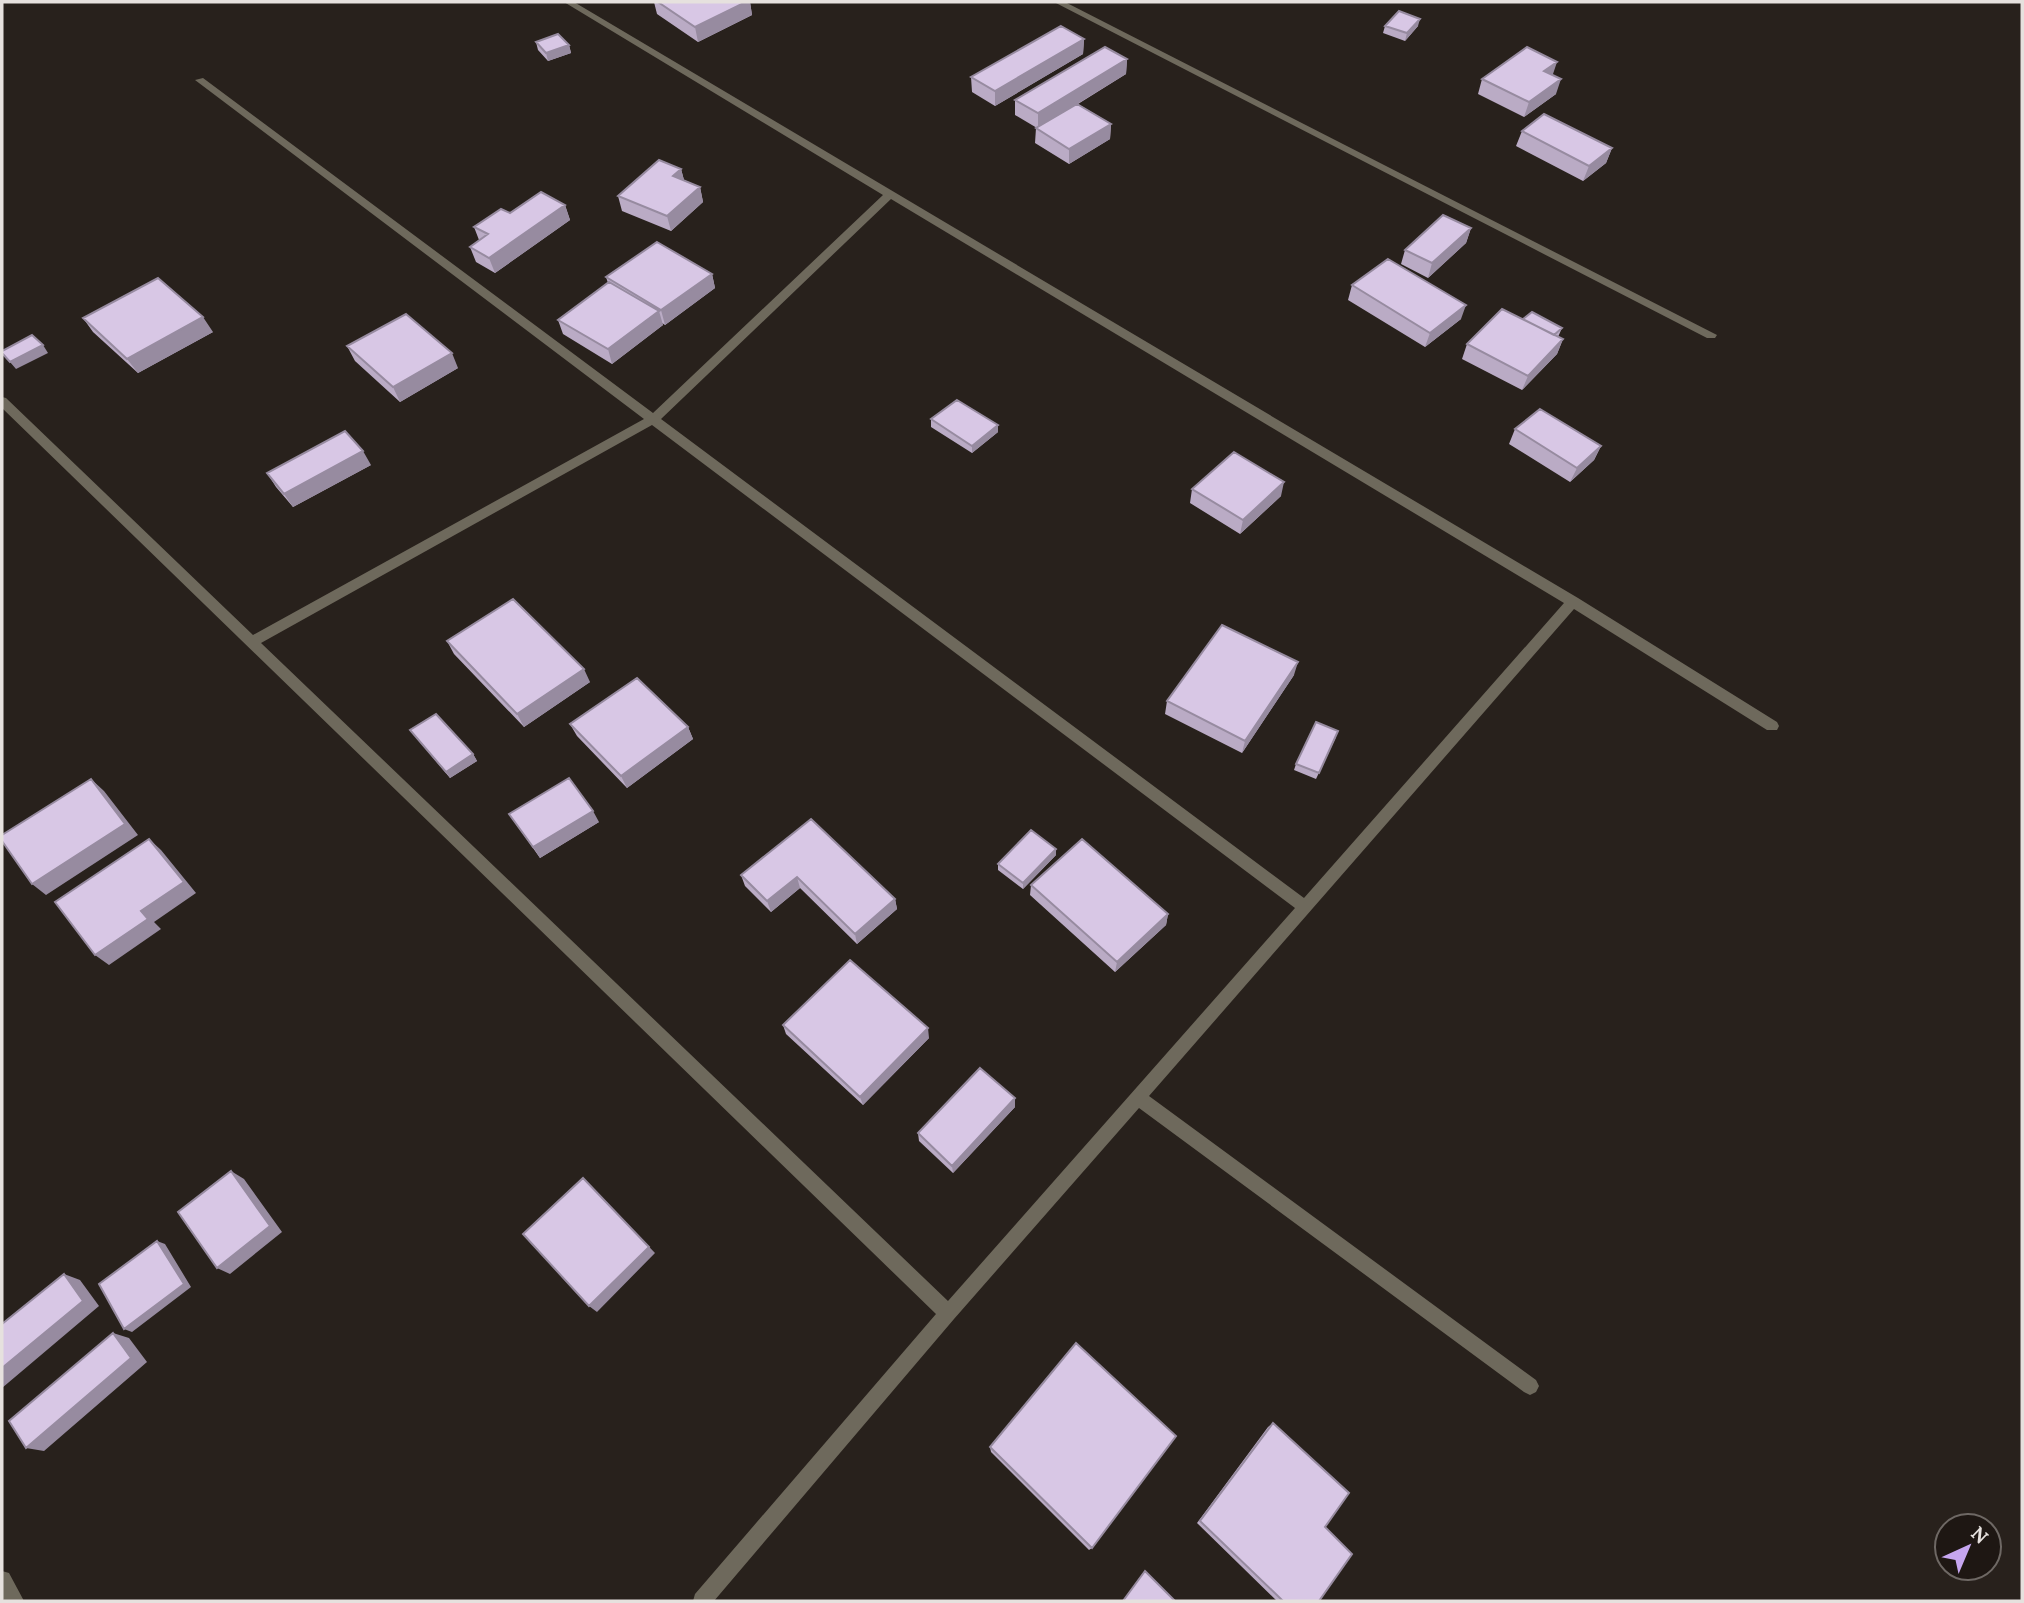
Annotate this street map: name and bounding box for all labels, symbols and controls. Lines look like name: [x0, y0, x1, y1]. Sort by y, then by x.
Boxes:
north arrow: [1933, 1512, 2003, 1582]
text: N: [1966, 1521, 1994, 1549]

